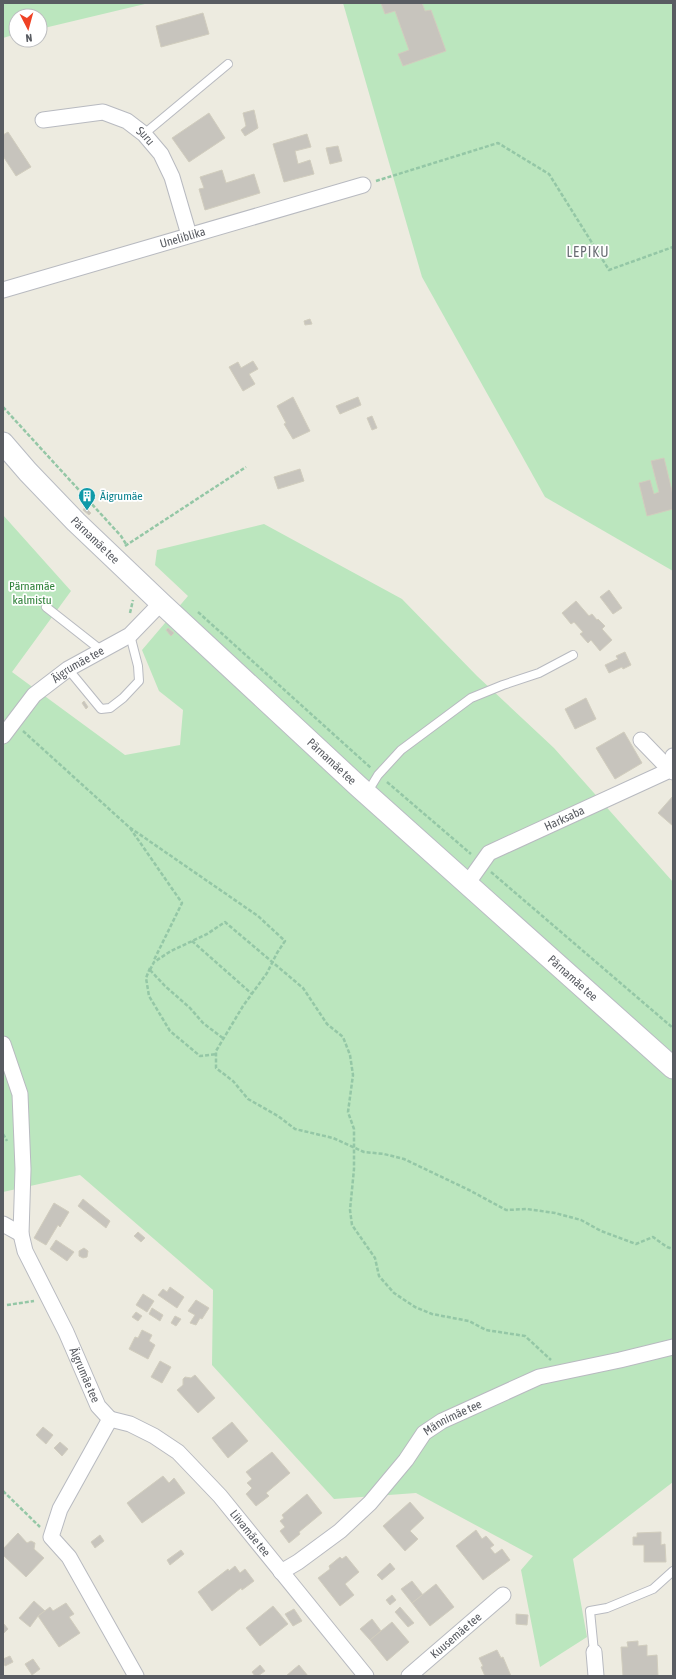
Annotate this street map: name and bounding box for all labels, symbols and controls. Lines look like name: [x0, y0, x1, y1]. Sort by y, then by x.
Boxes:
north arrow: [8, 8, 48, 48]
text: N: [25, 32, 33, 44]
street label: Suru: [134, 124, 158, 148]
street label: Uneliblika: [158, 224, 207, 251]
district label: LEPIKU: [567, 244, 609, 260]
building icon: Äigrumäe: [77, 486, 97, 511]
place label: Äigrumäe: [100, 489, 143, 503]
street label: Pärnamäe tee: [68, 514, 122, 567]
park label: Pärnamäe kalmistu: [9, 579, 55, 607]
street label: Äigrumäe tee: [49, 644, 107, 686]
street label: Pärnamäe tee: [304, 735, 359, 788]
street label: Harksaba: [542, 803, 587, 834]
street label: Pärnamäe tee: [545, 952, 600, 1004]
street label: Äigrumäe tee: [67, 1345, 103, 1405]
street label: Männimäe tee: [421, 1397, 484, 1438]
street label: Liivamäe tee: [227, 1507, 273, 1559]
street label: Kuusemäe tee: [428, 1610, 484, 1661]

